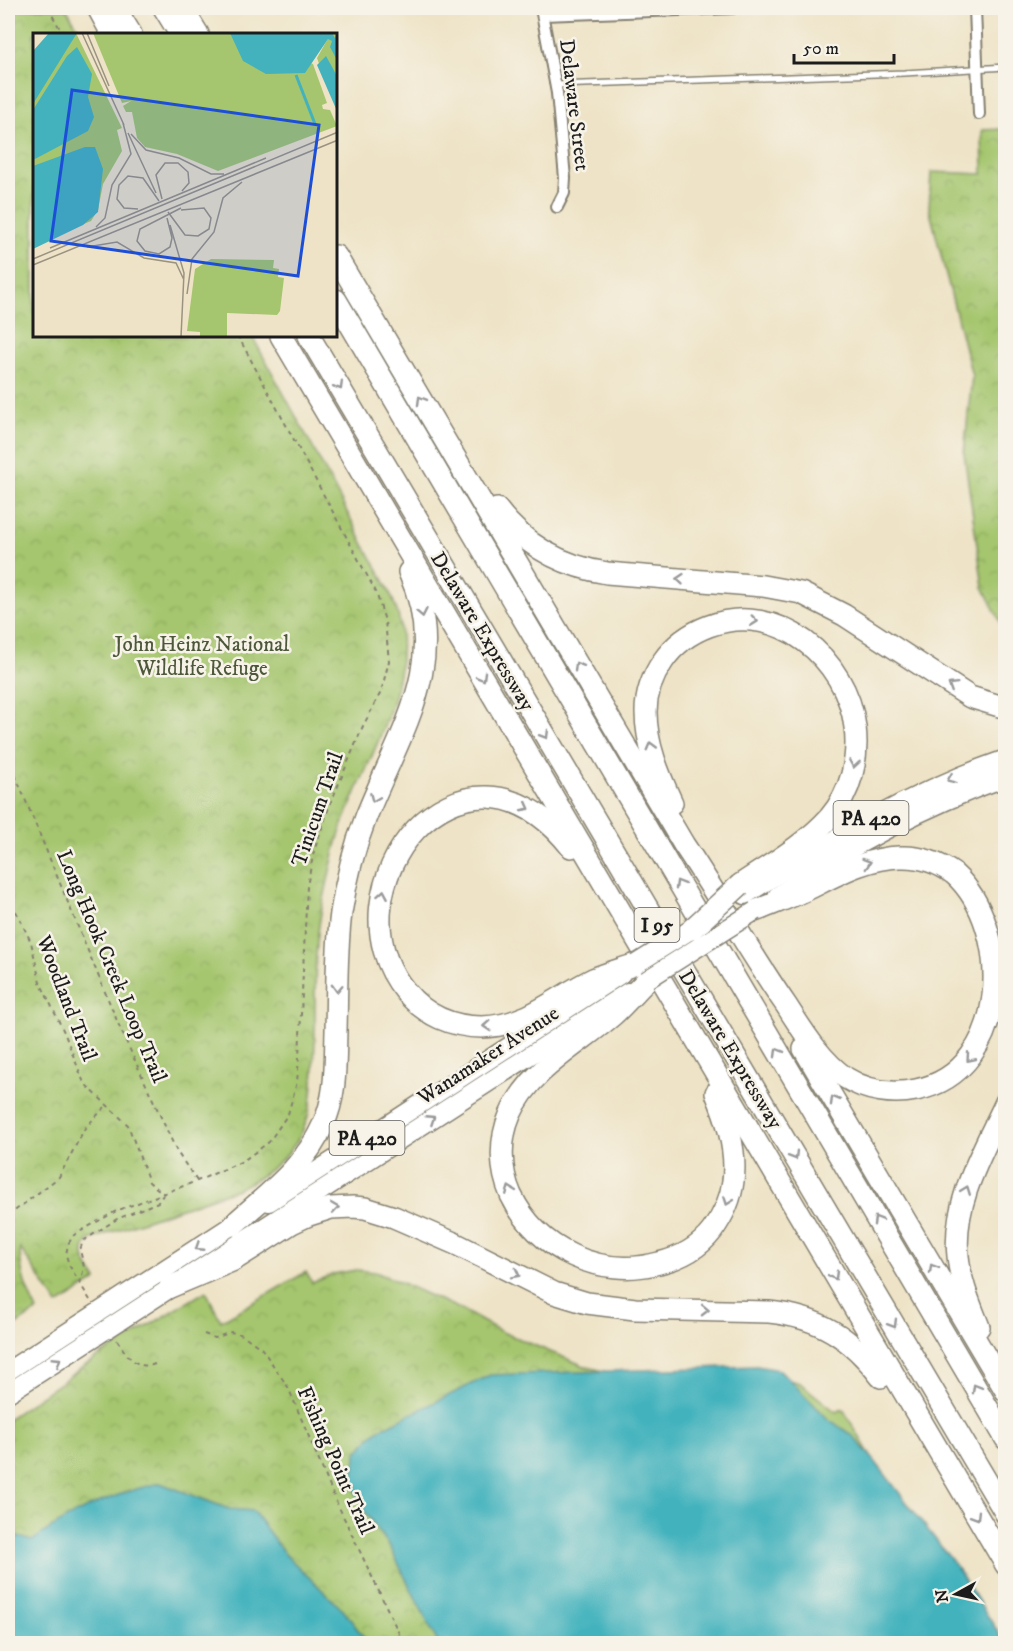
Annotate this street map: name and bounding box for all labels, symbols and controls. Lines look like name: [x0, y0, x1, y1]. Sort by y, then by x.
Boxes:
scale bar: [794, 27, 894, 65]
inset map: [33, 33, 338, 338]
street label: Delaware Street: [553, 38, 595, 173]
text: 50 m: [803, 38, 839, 60]
one-way arrow: [331, 380, 343, 390]
one-way arrow: [417, 395, 429, 406]
street label: Delaware Expressway: [424, 547, 540, 717]
one-way arrow: [675, 573, 684, 586]
one-way arrow: [415, 607, 428, 617]
one-way arrow: [750, 614, 759, 627]
park label: John Heinz National Wildlife Refuge: [113, 632, 290, 682]
one-way arrow: [573, 662, 585, 672]
one-way arrow: [475, 671, 486, 681]
one-way arrow: [948, 682, 958, 694]
one-way arrow: [538, 729, 549, 739]
one-way arrow: [646, 741, 658, 752]
street label: Tinicum Trail: [286, 748, 350, 870]
one-way arrow: [848, 760, 860, 769]
one-way arrow: [946, 772, 957, 784]
one-way arrow: [369, 791, 381, 802]
one-way arrow: [519, 800, 530, 811]
road number: PA 420: [834, 801, 908, 835]
street label: Long Hook Creek Loop Trail: [50, 846, 172, 1087]
one-way arrow: [861, 858, 872, 870]
one-way arrow: [675, 880, 687, 890]
one-way arrow: [377, 890, 389, 899]
road number: I 95: [634, 908, 680, 942]
street label: Woodland Trail: [30, 931, 102, 1065]
street label: Delaware Expressway: [672, 965, 788, 1135]
one-way arrow: [330, 983, 343, 992]
street label: Wanamaker Avenue: [412, 1000, 564, 1112]
one-way arrow: [482, 1019, 491, 1032]
one-way arrow: [774, 1048, 786, 1058]
one-way arrow: [966, 1051, 977, 1062]
one-way arrow: [830, 1096, 841, 1106]
one-way arrow: [424, 1115, 435, 1126]
road number: PA 420: [330, 1121, 404, 1155]
one-way arrow: [787, 1150, 798, 1160]
one-way arrow: [505, 1185, 517, 1196]
one-way arrow: [959, 1185, 972, 1196]
one-way arrow: [723, 1195, 735, 1206]
one-way arrow: [331, 1203, 340, 1215]
one-way arrow: [873, 1216, 884, 1226]
one-way arrow: [195, 1240, 206, 1251]
one-way arrow: [928, 1264, 940, 1274]
one-way arrow: [510, 1267, 521, 1279]
one-way arrow: [827, 1270, 838, 1280]
one-way arrow: [700, 1304, 709, 1316]
one-way arrow: [886, 1318, 898, 1328]
one-way arrow: [50, 1357, 61, 1368]
street label: Fishing Point Trail: [291, 1382, 380, 1539]
one-way arrow: [972, 1384, 983, 1394]
one-way arrow: [968, 1510, 980, 1520]
north arrow: [926, 1564, 986, 1624]
text: N: [931, 1588, 953, 1604]

